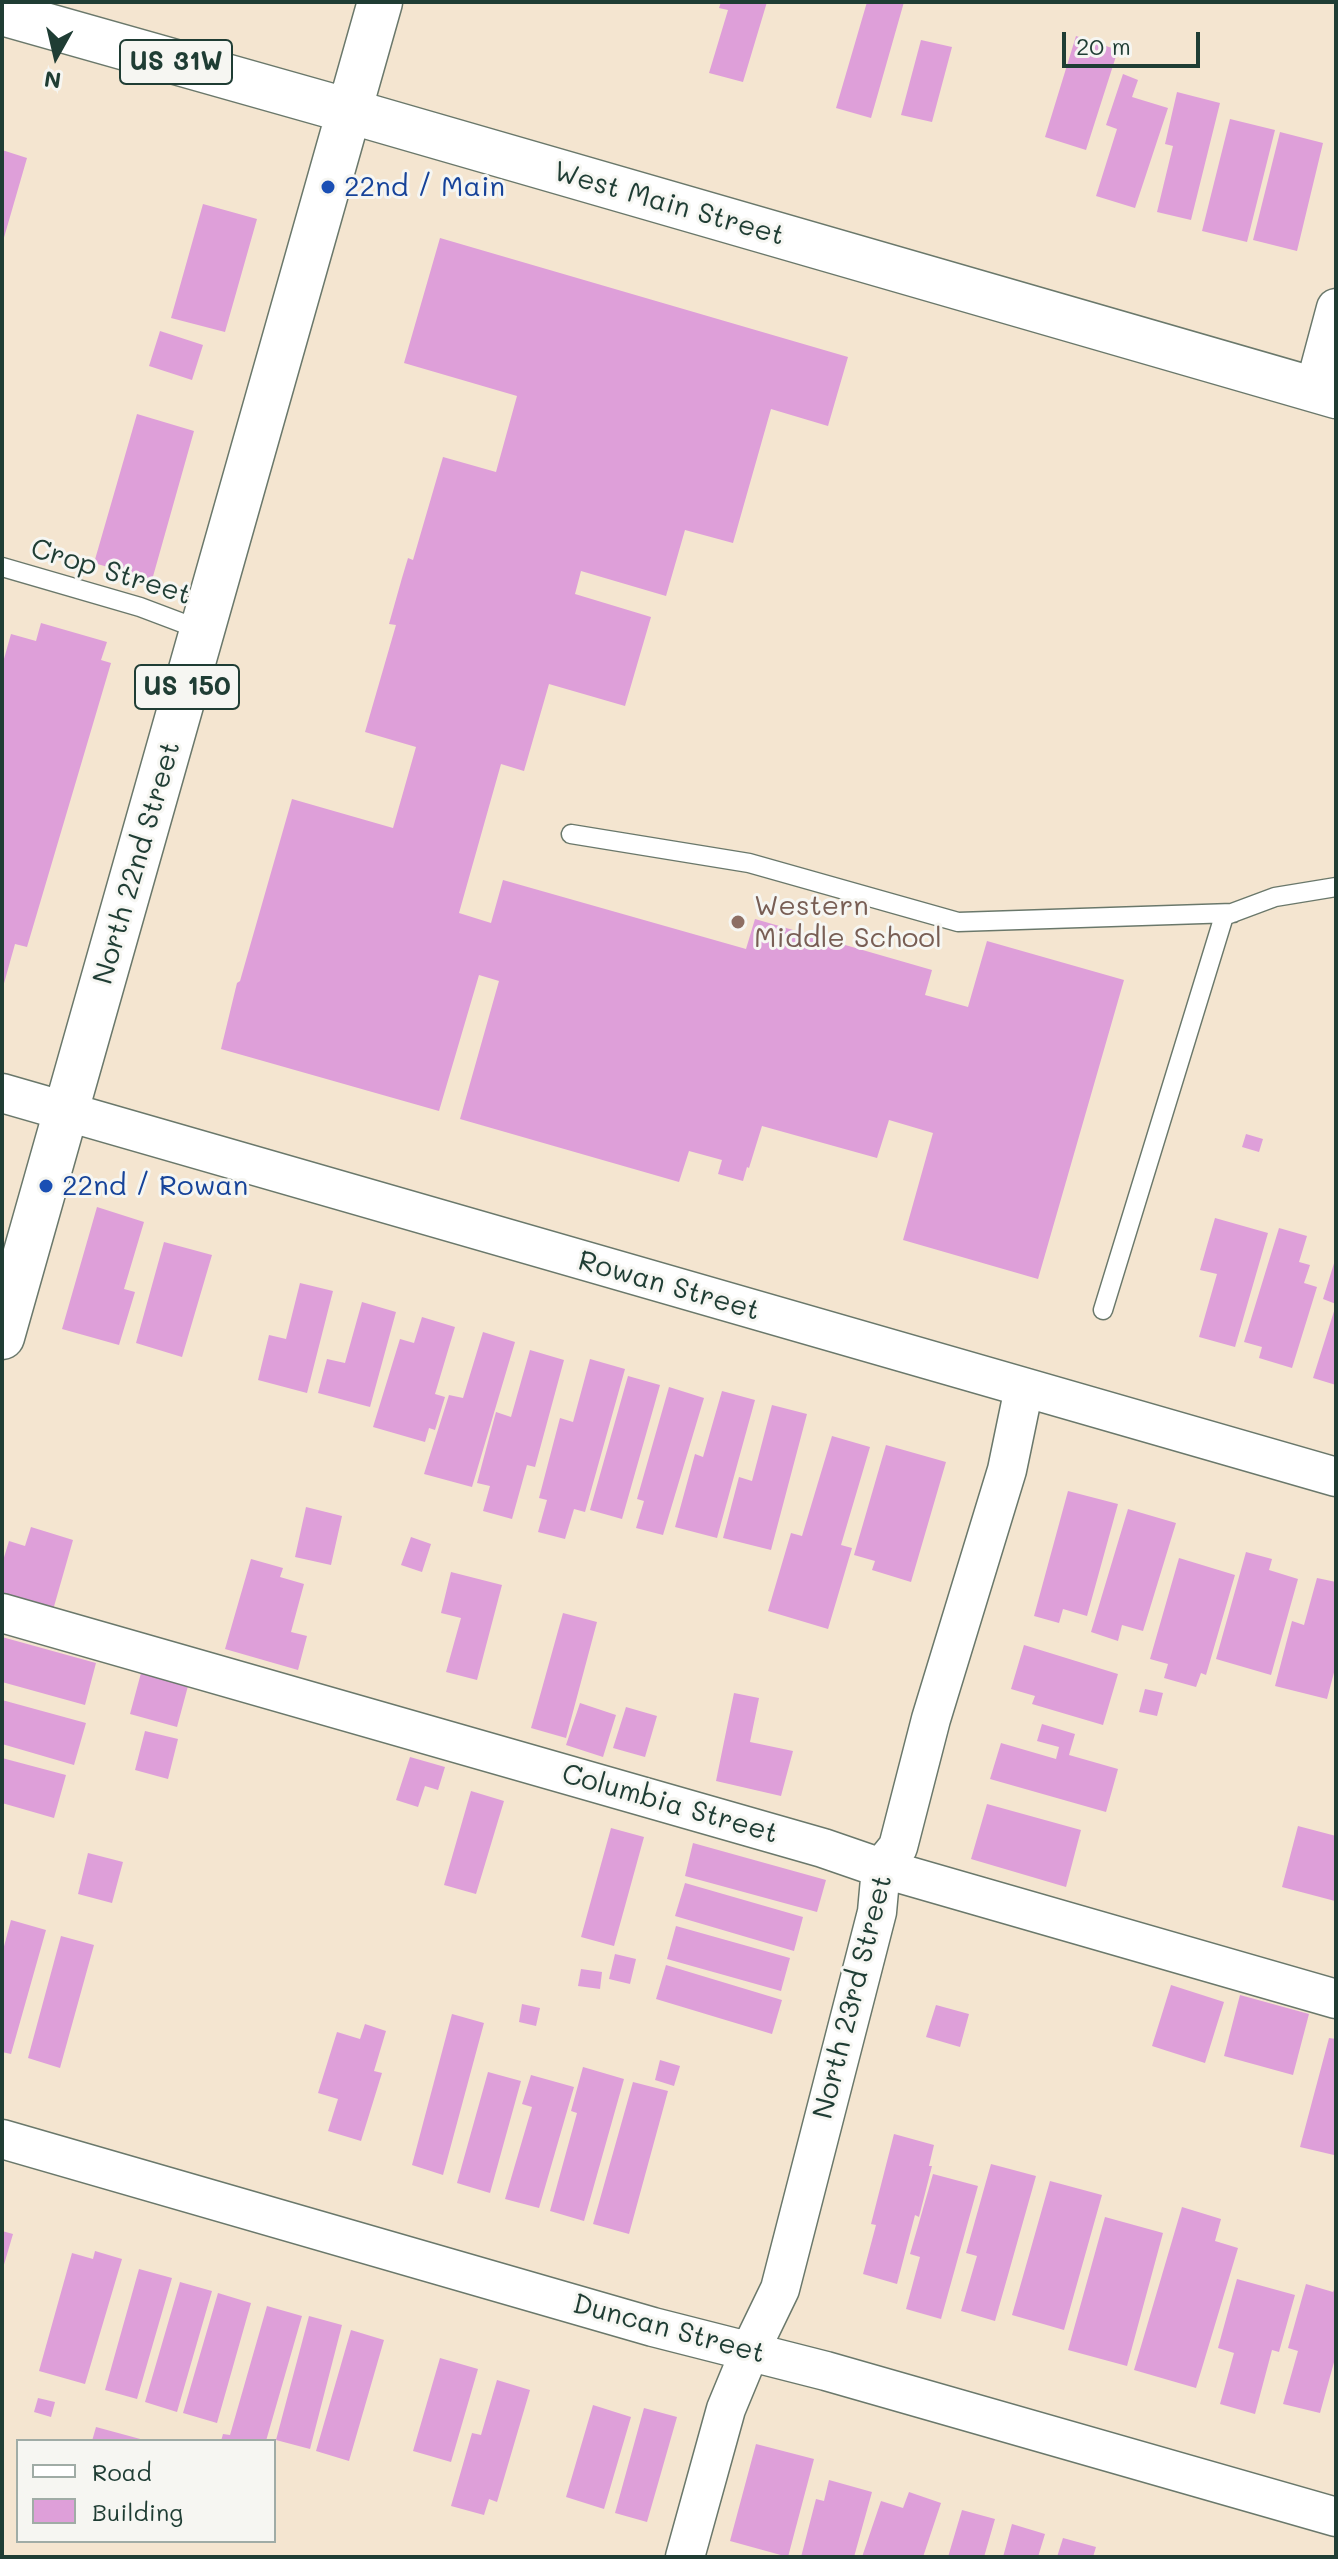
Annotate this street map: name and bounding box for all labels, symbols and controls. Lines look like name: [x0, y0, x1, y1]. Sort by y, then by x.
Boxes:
north arrow: [16, 16, 96, 96]
scale bar: [1066, 16, 1204, 66]
text: 20 m: [1076, 30, 1131, 61]
road number: US 31W: [120, 40, 232, 84]
text: N: [42, 65, 63, 96]
street label: West Main Street: [550, 155, 788, 253]
place label: 22nd / Main: [344, 170, 505, 204]
marker: 22nd / Main: [319, 178, 337, 196]
street label: Crop Street: [27, 532, 195, 612]
road number: US 150: [135, 665, 239, 709]
street label: North 22nd Street: [86, 738, 188, 988]
place label: Western Middle School: [754, 889, 942, 955]
marker: Western Middle School: [729, 913, 747, 931]
place label: 22nd / Rowan: [62, 1169, 248, 1203]
marker: 22nd / Rowan: [37, 1177, 55, 1195]
street label: Rowan Street: [574, 1244, 764, 1328]
street label: Columbia Street: [558, 1757, 782, 1851]
street label: North 23rd Street: [806, 1872, 900, 2122]
street label: Duncan Street: [569, 2287, 769, 2371]
legend: [16, 2439, 276, 2543]
text: Road: [92, 2456, 152, 2487]
text: Building: [92, 2496, 183, 2527]

